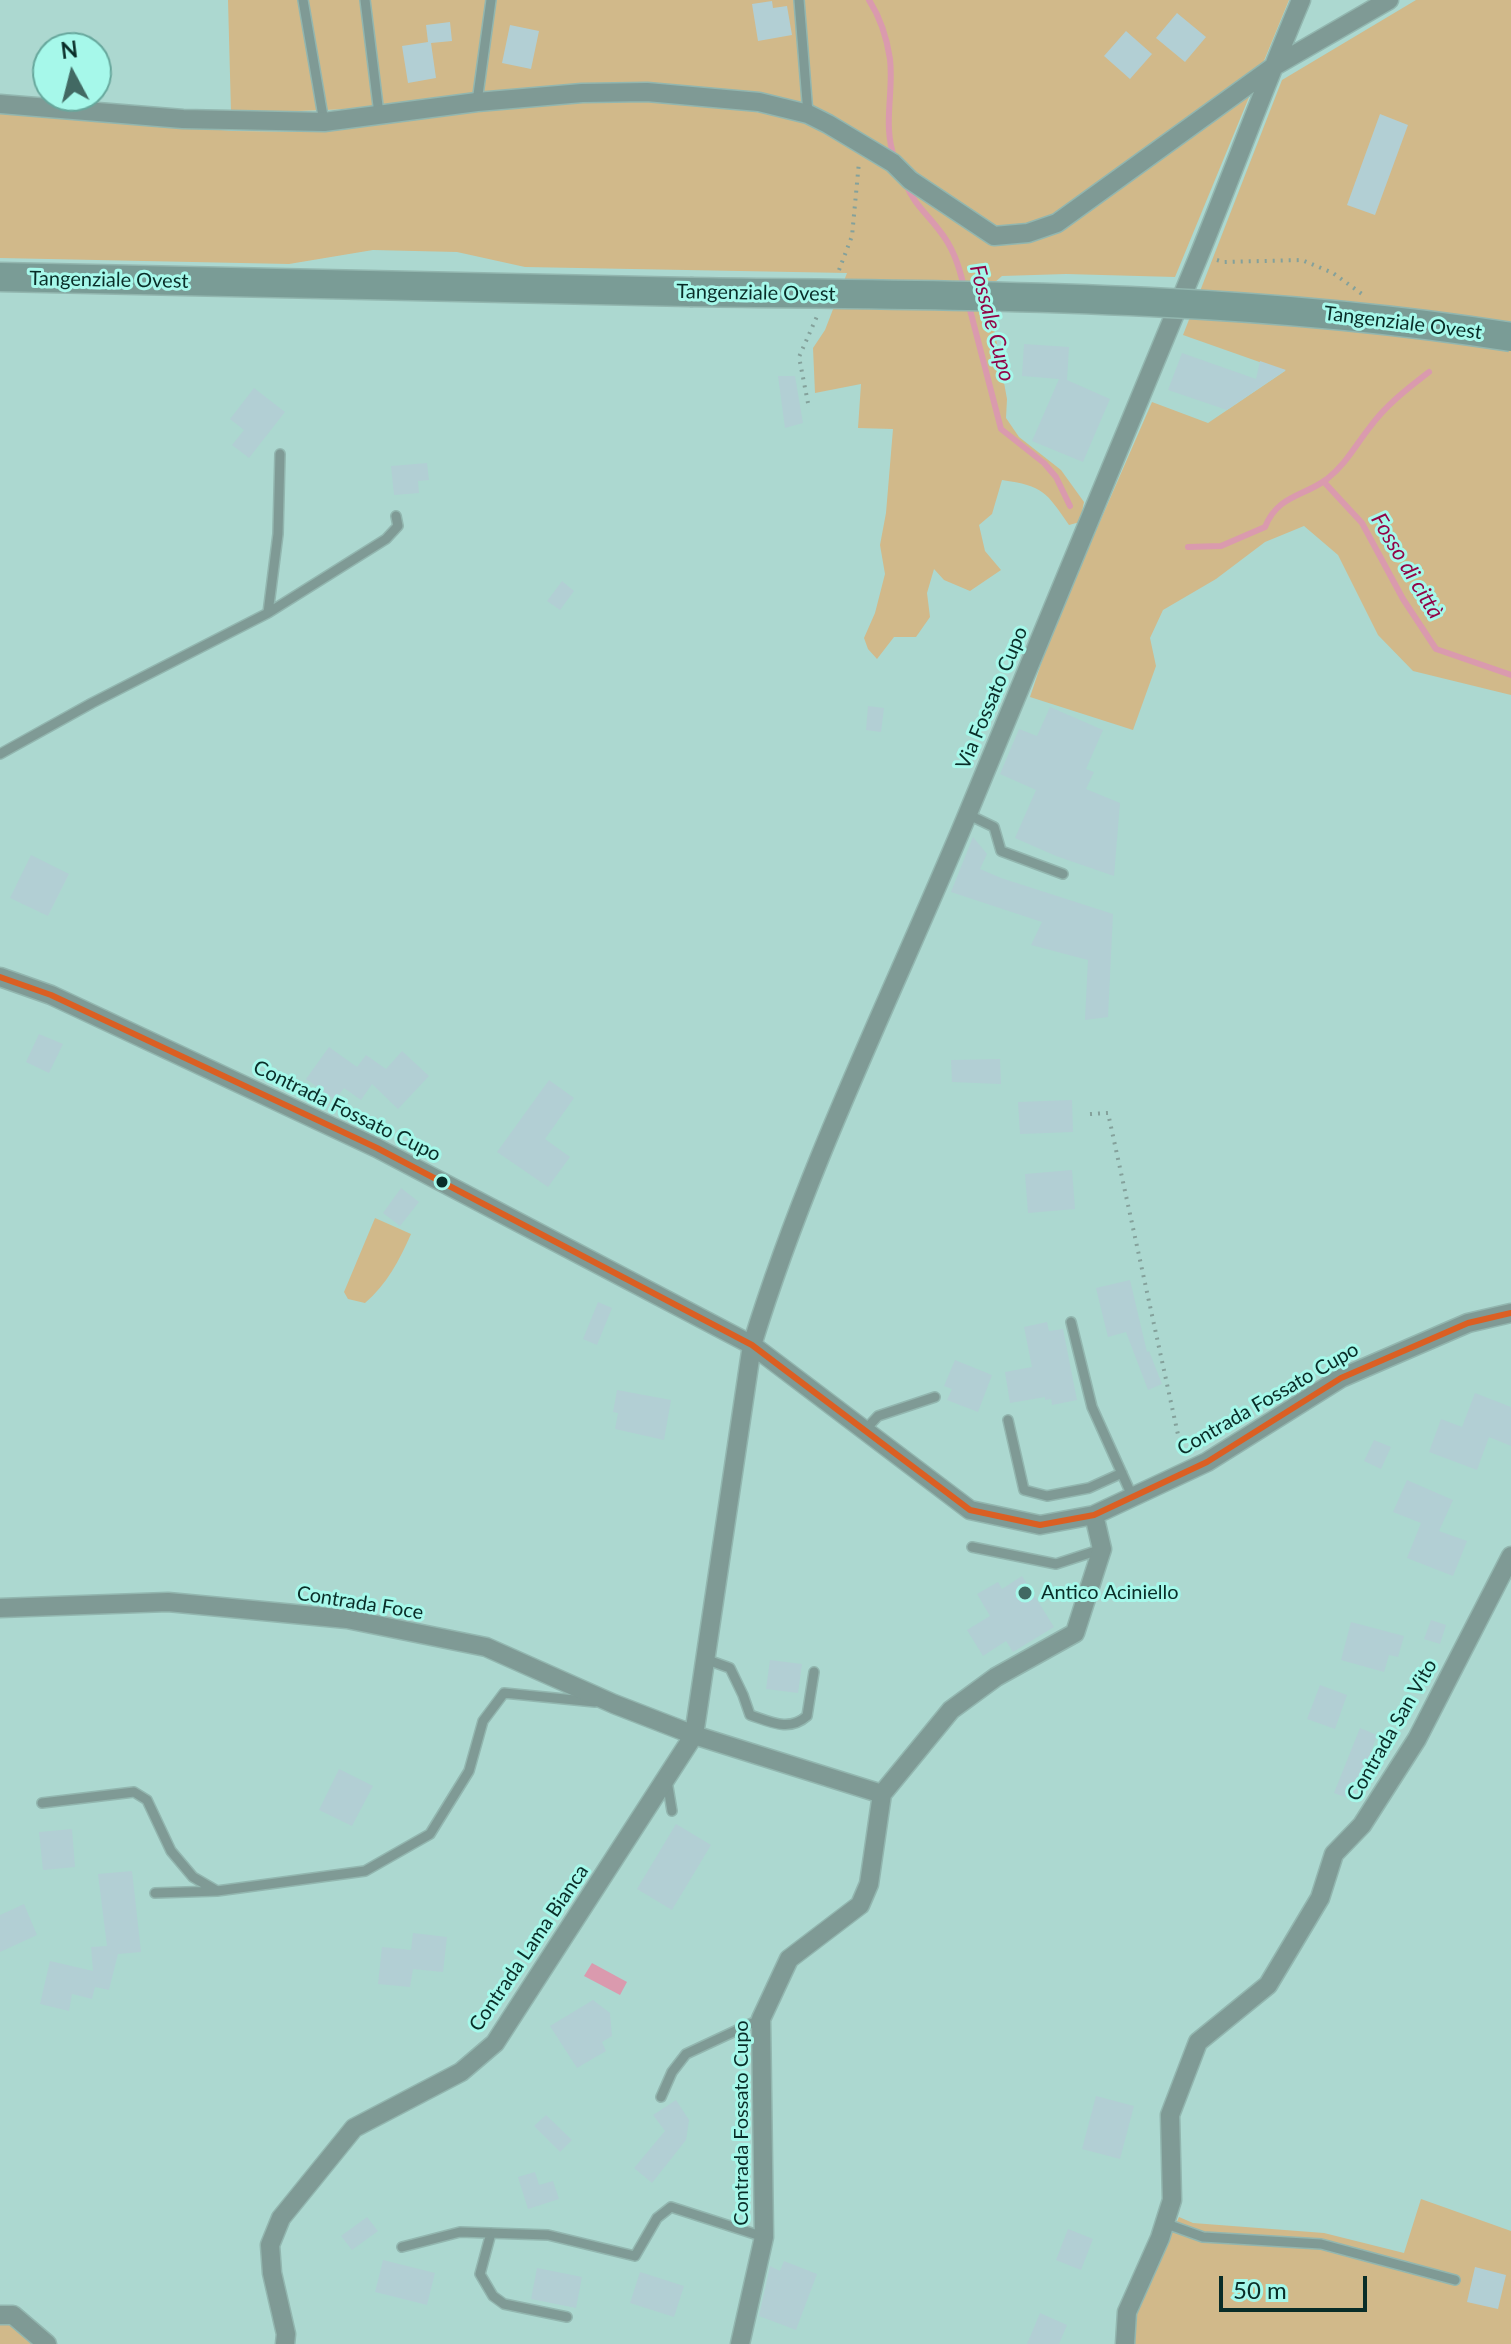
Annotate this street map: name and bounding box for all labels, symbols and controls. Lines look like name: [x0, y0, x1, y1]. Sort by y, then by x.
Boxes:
north arrow: [32, 32, 112, 112]
text: N: [59, 35, 79, 64]
water label: Fossale Cupo: [964, 262, 1020, 384]
street label: Tangenziale Ovest: [29, 267, 189, 293]
street label: Tangenziale Ovest: [676, 280, 836, 306]
street label: Tangenziale Ovest: [1323, 301, 1483, 345]
water label: Fosso di città: [1365, 508, 1449, 624]
street label: Via Fossato Cupo: [951, 623, 1033, 773]
street label: Contrada Fossato Cupo: [249, 1055, 445, 1167]
unlabelled marker: [434, 1174, 450, 1190]
street label: Contrada Fossato Cupo: [1173, 1337, 1363, 1461]
street label: Contrada Foce: [295, 1581, 425, 1625]
place label: Antico Aciniello: [1041, 1581, 1179, 1605]
marker: Antico Aciniello: [1016, 1584, 1034, 1602]
street label: Contrada San Vito: [1342, 1655, 1442, 1805]
street label: Contrada Lama Bianca: [464, 1860, 594, 2036]
street label: Contrada Fossato Cupo: [730, 2020, 754, 2226]
scale bar: [1223, 2260, 1371, 2310]
text: 50 m: [1233, 2275, 1287, 2304]

